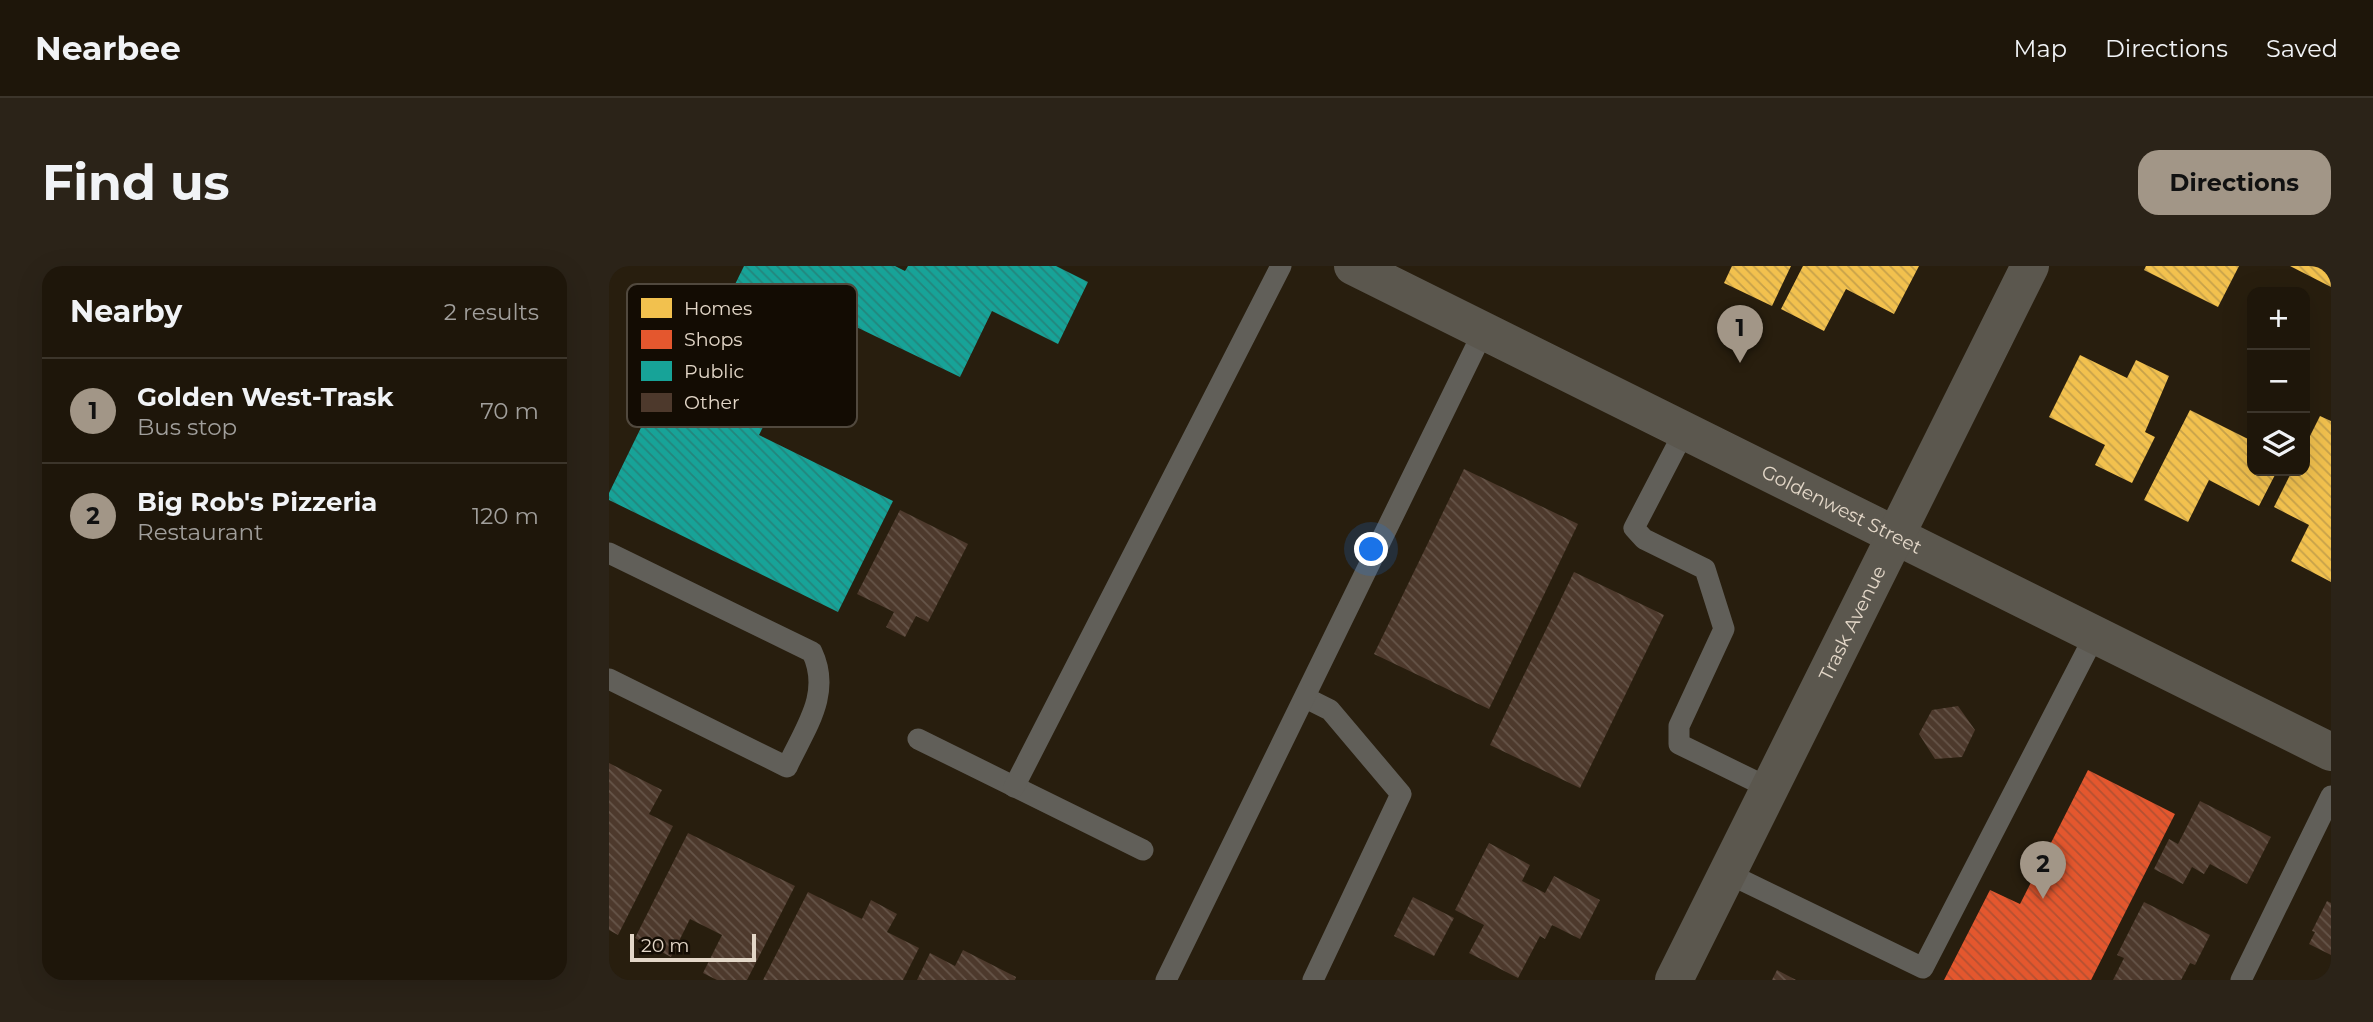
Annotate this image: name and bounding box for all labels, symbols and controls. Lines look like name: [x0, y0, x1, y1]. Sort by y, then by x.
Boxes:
text: Nearbee: [35, 28, 181, 68]
text: Map: [2014, 34, 2067, 63]
text: Directions: [2105, 34, 2228, 63]
text: Saved: [2266, 34, 2338, 63]
button: Directions: [2138, 150, 2331, 215]
text: Find us: [42, 153, 230, 212]
legend: [627, 284, 857, 427]
map controls: [2247, 287, 2310, 476]
button: +: [2247, 287, 2310, 350]
text: Nearby: [70, 293, 182, 330]
text: Homes: [684, 297, 752, 320]
text: 2 results: [444, 298, 539, 326]
pin: 1: [1717, 305, 1763, 363]
text: Shops: [684, 328, 743, 351]
button: −: [2247, 350, 2310, 413]
text: Public: [684, 360, 744, 383]
text: Golden West-Trask: [137, 381, 394, 413]
text: Other: [684, 391, 740, 414]
text: 1: [88, 397, 98, 425]
text: 70 m: [480, 397, 539, 425]
text: Bus stop: [137, 413, 237, 441]
button: layers: [2247, 413, 2310, 476]
street label: Goldenwest Street: [1758, 460, 1926, 559]
text: Big Rob's Pizzeria: [137, 486, 377, 518]
text: 2: [86, 502, 100, 530]
text: 120 m: [472, 502, 539, 530]
text: Restaurant: [137, 518, 263, 546]
your location: [1354, 532, 1388, 566]
street label: Trask Avenue: [1814, 562, 1891, 685]
pin: 2: [2020, 841, 2066, 899]
scale bar: [630, 931, 756, 963]
text: 20 m: [641, 934, 689, 957]

